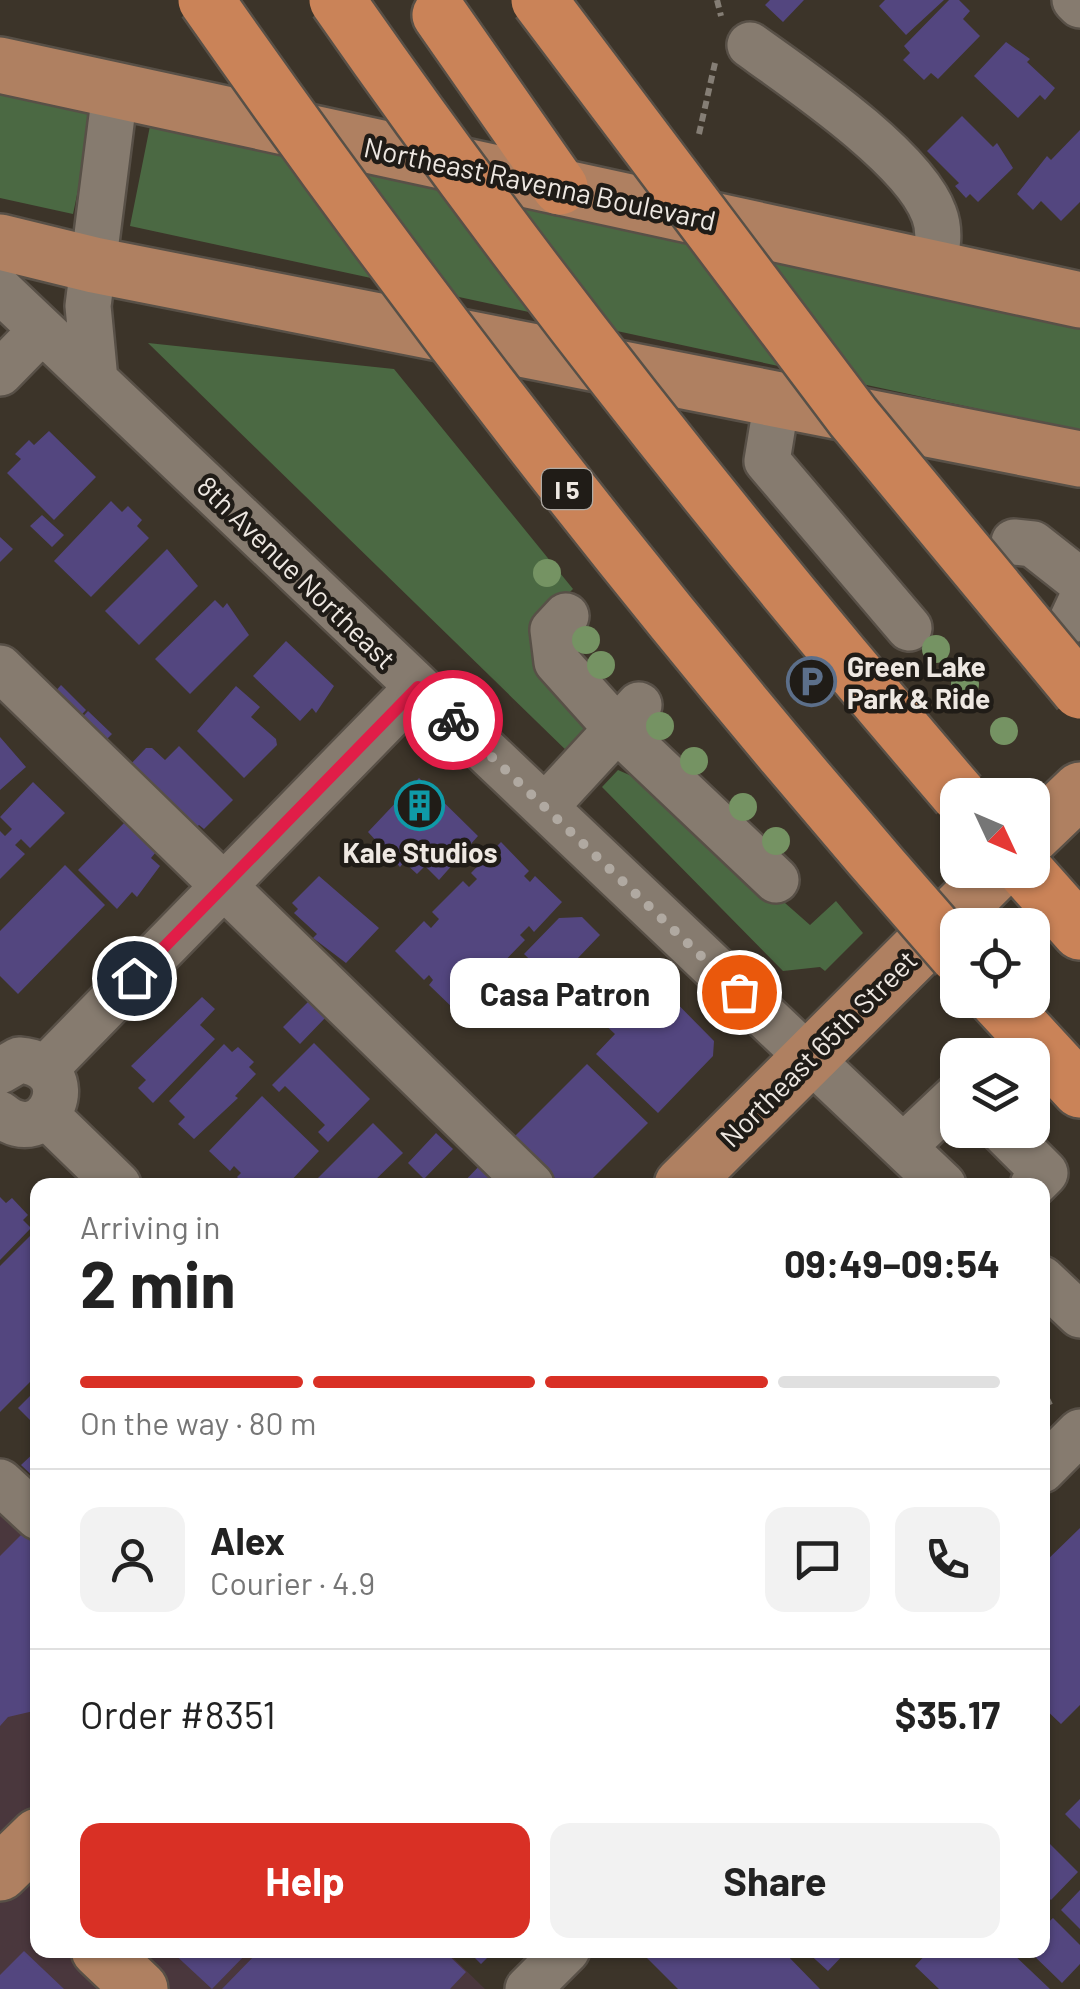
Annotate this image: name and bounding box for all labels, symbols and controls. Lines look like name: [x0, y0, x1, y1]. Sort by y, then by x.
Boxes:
street label: Northeast Ravenna Boulevard: [361, 129, 719, 237]
street label: 8th Avenue Northeast: [191, 469, 403, 675]
road number: I 5: [542, 469, 592, 509]
place label: Green Lake Park & Ride: [847, 649, 990, 715]
parking icon: Green Lake Park & Ride: [786, 656, 838, 708]
courier: [403, 670, 503, 770]
icon: bike: [426, 693, 481, 748]
north arrow: [940, 778, 1050, 888]
map controls: [940, 778, 1050, 1148]
building icon: Kale Studios: [394, 779, 446, 831]
place label: Kale Studios: [342, 835, 498, 869]
button: locate: [940, 908, 1050, 1018]
pin: [92, 936, 177, 1021]
street label: Northeast 65th Street: [713, 943, 923, 1153]
pin: [697, 950, 782, 1035]
icon: home: [107, 951, 162, 1006]
callout: Casa Patron: [449, 957, 679, 1027]
icon: bag: [712, 965, 767, 1020]
text: Casa Patron: [480, 974, 650, 1012]
button: layers: [940, 1038, 1050, 1148]
text: Arriving in: [80, 1207, 220, 1245]
text: 09:49–09:54: [784, 1240, 1000, 1286]
text: 2 min: [80, 1243, 236, 1321]
text: On the way · 80 m: [80, 1403, 316, 1441]
button: person: [80, 1507, 185, 1612]
button: chat: [765, 1507, 870, 1612]
button: phone: [895, 1507, 1000, 1612]
text: Alex: [210, 1517, 285, 1563]
text: Courier · 4.9: [210, 1563, 375, 1601]
text: Order #8351: [80, 1691, 276, 1737]
text: $35.17: [895, 1691, 1000, 1737]
button: Help: [80, 1823, 530, 1938]
button: Share: [550, 1823, 1000, 1938]

